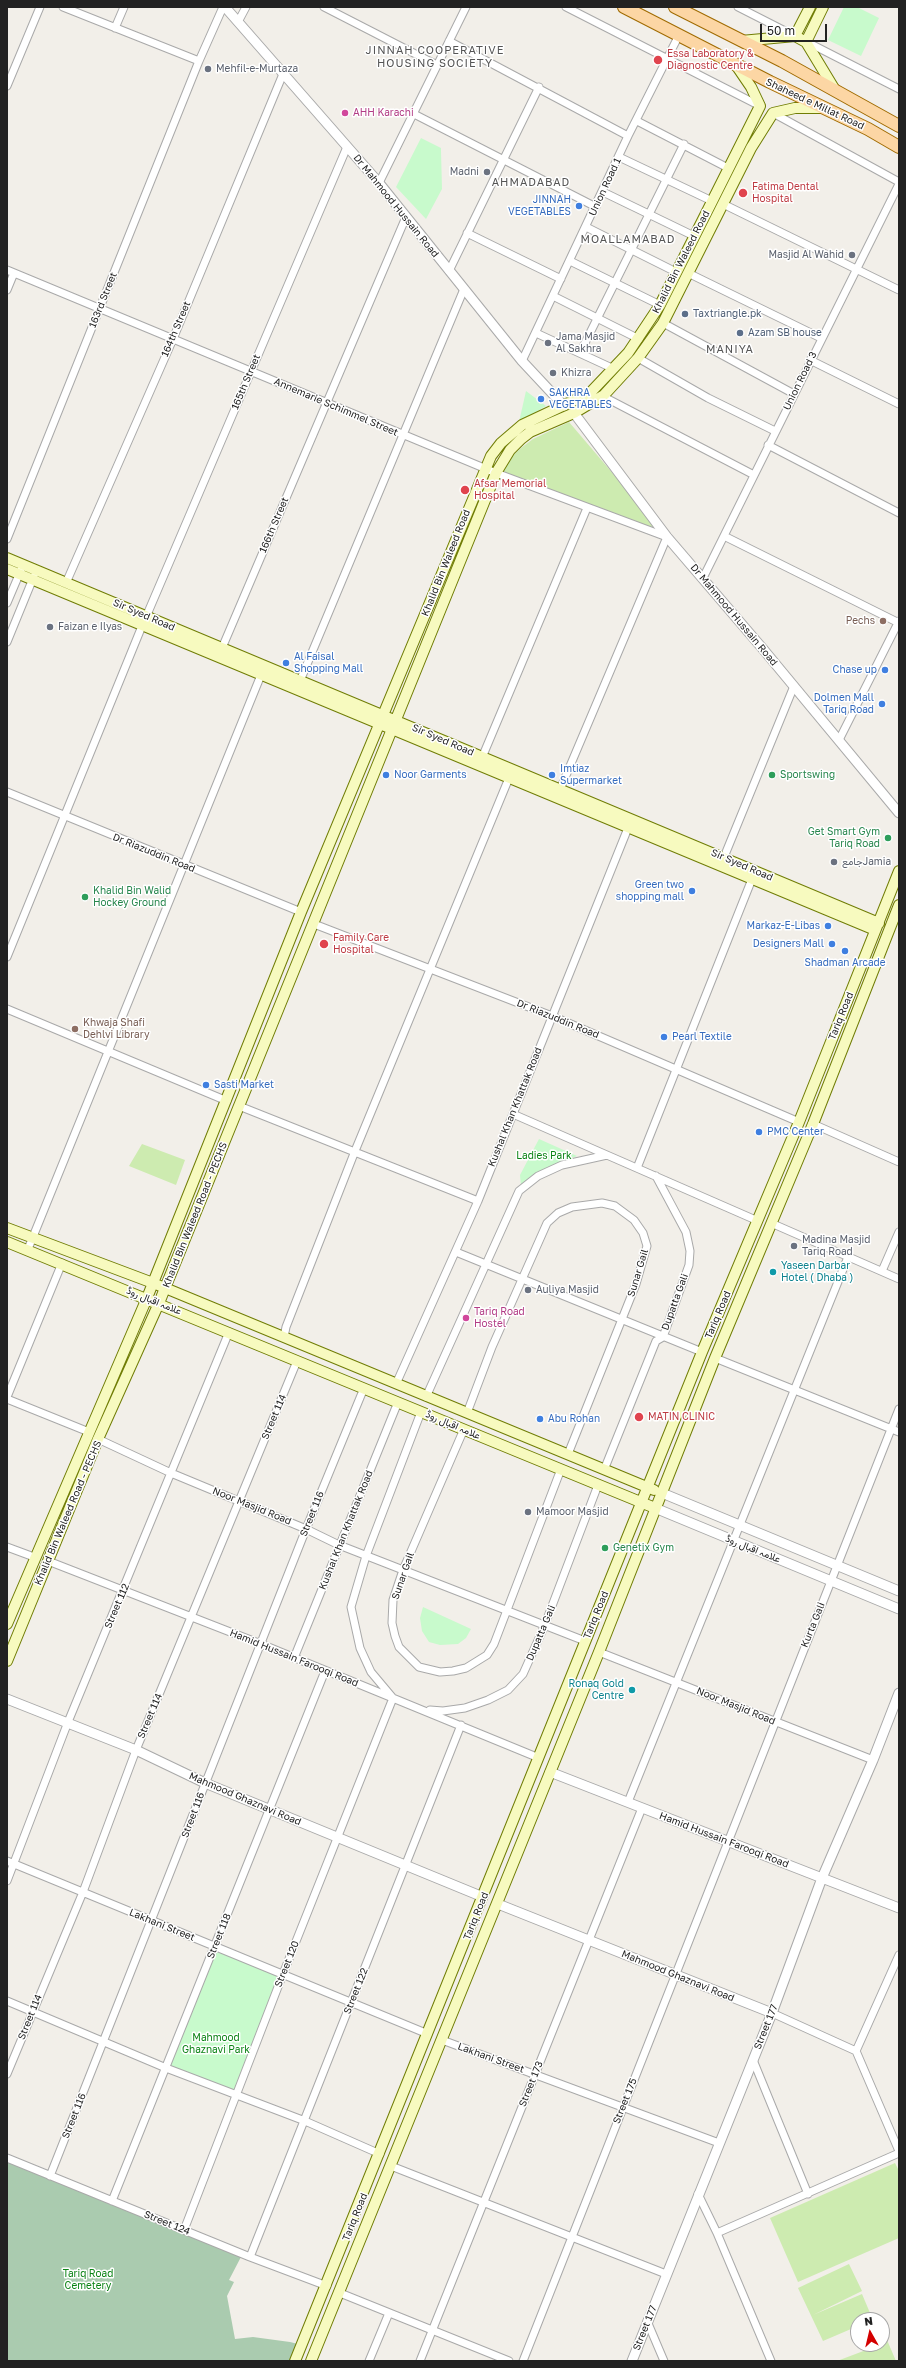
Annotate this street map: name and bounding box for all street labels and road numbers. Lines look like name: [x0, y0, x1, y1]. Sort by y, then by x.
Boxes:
street label: Shaheed e Millat Road: [764, 76, 866, 132]
street label: Dr Mahmood Hussain Road: [351, 152, 441, 260]
street label: Union Road 1: [586, 156, 624, 218]
street label: Khalid Bin Waleed Road: [650, 209, 712, 315]
street label: 163rd Street: [86, 270, 120, 330]
street label: 164th Street: [159, 299, 193, 359]
street label: Union Road 3: [781, 350, 819, 412]
street label: 165th Street: [229, 353, 263, 411]
street label: Annemarie Schimmel Street: [272, 375, 400, 439]
street label: 166th Street: [257, 495, 291, 555]
street label: Khalid Bin Waleed Road: [419, 508, 473, 618]
street label: Dr Mahmood Hussain Road: [688, 562, 780, 668]
street label: Sir Syed Road: [111, 597, 177, 633]
street label: Sir Syed Road: [410, 722, 476, 758]
street label: Dr Riazuddin Road: [111, 831, 197, 875]
street label: Sir Syed Road: [709, 847, 775, 883]
street label: Tariq Road: [826, 990, 856, 1042]
street label: Dr Riazuddin Road: [515, 997, 601, 1041]
street label: Kushal Khan Khattak Road: [486, 1046, 544, 1168]
street label: Khalid Bin Waleed Road - PECHS: [160, 1140, 230, 1290]
street label: Sunar Gail: [625, 1248, 651, 1298]
street label: Dupatta Gali: [659, 1272, 691, 1332]
street label: علامہ اقبال روڈ: [125, 1285, 183, 1317]
street label: Tariq Road: [703, 1289, 733, 1341]
street label: Street 114: [259, 1393, 289, 1441]
street label: علامہ اقبال روڈ: [424, 1408, 482, 1442]
street label: Khalid Bin Waleed Road - PECHS: [32, 1439, 104, 1587]
street label: Kushal Khan Khattak Road: [317, 1469, 375, 1591]
street label: Noor Masjid Road: [211, 1485, 293, 1527]
street label: Street 116: [297, 1490, 327, 1538]
street label: علامہ اقبال روڈ: [724, 1533, 782, 1565]
street label: Sunar Gail: [389, 1551, 417, 1601]
street label: Street 112: [102, 1582, 132, 1630]
street label: Tariq Road: [581, 1589, 611, 1641]
street label: Kurta Gali: [799, 1601, 827, 1649]
street label: Dupatta Gali: [524, 1603, 558, 1663]
street label: Hamid Hussain Farooqi Road: [228, 1627, 360, 1689]
street label: Noor Masjid Road: [695, 1685, 777, 1727]
street label: Street 114: [135, 1692, 165, 1740]
street label: Mahmood Ghaznavi Road: [187, 1770, 303, 1828]
street label: Street 116: [179, 1791, 207, 1839]
street label: Hamid Hussain Farooqi Road: [658, 1810, 790, 1870]
street label: Tariq Road: [461, 1890, 491, 1942]
street label: Lakhani Street: [127, 1906, 197, 1944]
street label: Street 118: [204, 1912, 234, 1960]
street label: Street 120: [272, 1939, 302, 1989]
street label: Mahmood Ghaznavi Road: [620, 1948, 736, 2004]
street label: Street 122: [341, 1966, 371, 2016]
street label: Street 114: [15, 1993, 45, 2041]
street label: Street 177: [752, 2003, 780, 2051]
street label: Lakhani Street: [456, 2040, 526, 2076]
street label: Street 173: [516, 2059, 546, 2109]
street label: Street 175: [610, 2076, 640, 2126]
street label: Street 116: [59, 2092, 89, 2140]
street label: Tariq Road: [340, 2191, 370, 2243]
street label: Street 124: [142, 2208, 192, 2238]
street label: Street 177: [631, 2304, 659, 2352]

